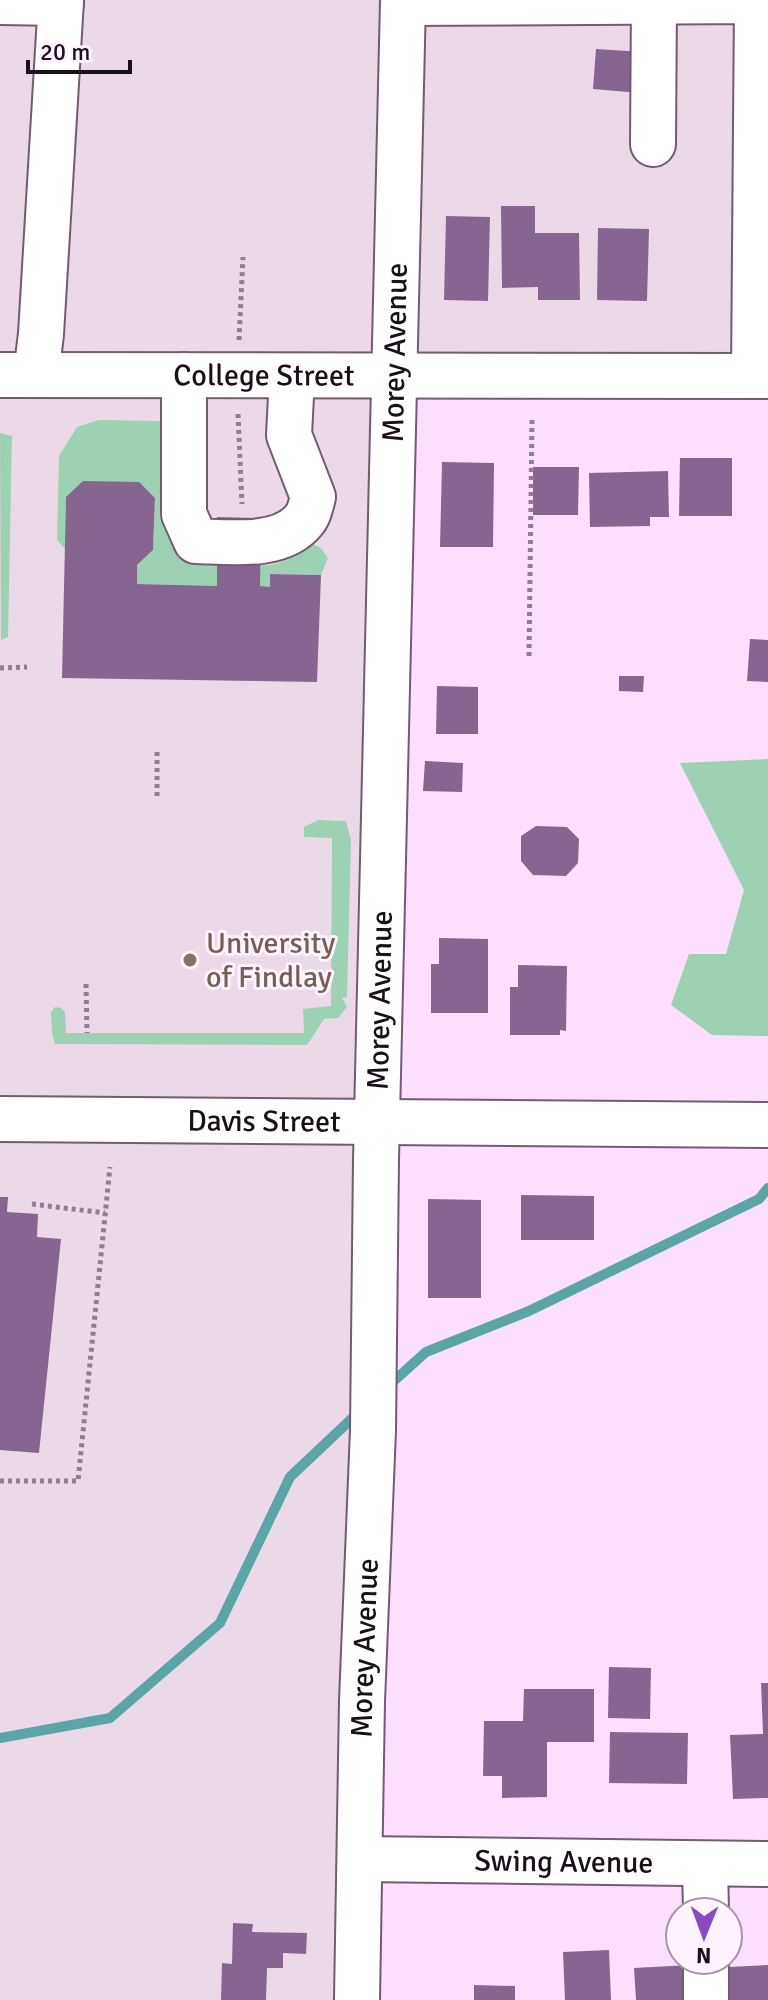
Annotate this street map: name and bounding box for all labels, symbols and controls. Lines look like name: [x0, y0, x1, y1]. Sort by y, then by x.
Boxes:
scale bar: [28, 24, 130, 74]
text: 20 m: [40, 37, 90, 67]
street label: Morey Avenue: [374, 262, 415, 443]
street label: College Street: [173, 357, 355, 394]
street label: Morey Avenue: [359, 910, 400, 1090]
place label: University of Findlay: [206, 925, 335, 996]
marker: University of Findlay: [181, 951, 199, 969]
street label: Davis Street: [187, 1102, 341, 1140]
street label: Morey Avenue: [343, 1558, 386, 1738]
street label: Swing Avenue: [474, 1842, 654, 1881]
north arrow: [664, 1896, 744, 1976]
text: N: [696, 1942, 712, 1969]

